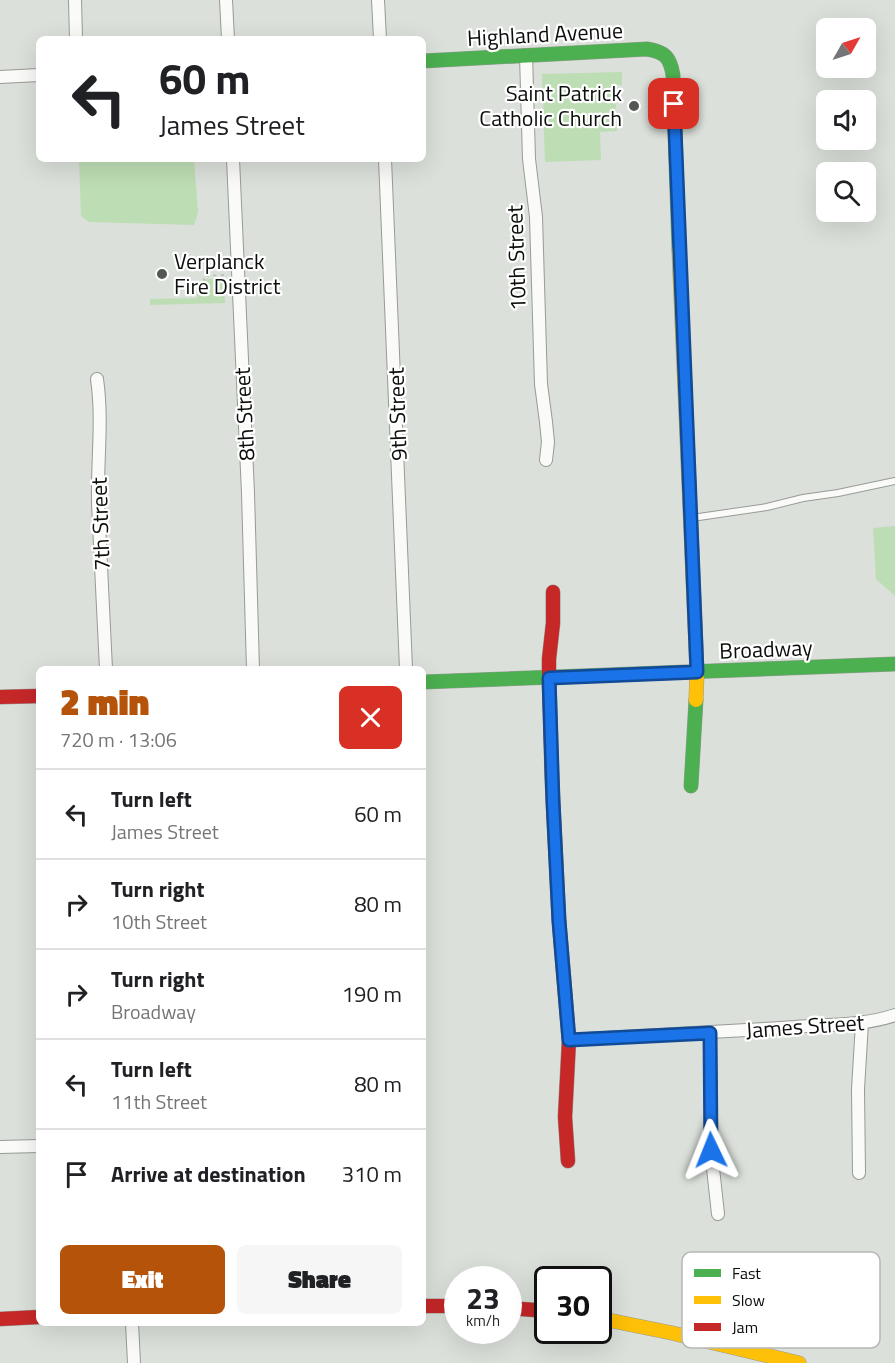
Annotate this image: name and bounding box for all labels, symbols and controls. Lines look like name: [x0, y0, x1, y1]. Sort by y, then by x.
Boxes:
street label: Highland Avenue: [466, 13, 624, 55]
north arrow: [816, 18, 876, 78]
map controls: [816, 18, 876, 222]
text: 60 m: [159, 46, 251, 110]
icon: left: [60, 60, 138, 138]
place label: Saint Patrick Catholic Church: [479, 76, 622, 135]
pin: [648, 78, 699, 129]
icon: arrive: [657, 87, 690, 120]
button: sound: [816, 90, 876, 150]
marker: Saint Patrick Catholic Church: [627, 99, 641, 113]
text: James Street: [159, 104, 305, 145]
button: search: [816, 162, 876, 222]
street label: 10th Street: [497, 204, 535, 311]
place label: Verplanck Fire District: [174, 244, 281, 303]
marker: Verplanck Fire District: [155, 267, 169, 281]
street label: 8th Street: [225, 366, 263, 462]
street label: 9th Street: [378, 366, 416, 461]
street label: 7th Street: [81, 476, 119, 571]
street label: Broadway: [719, 630, 814, 668]
text: 2 min: [60, 674, 149, 729]
button: close: [339, 686, 402, 749]
text: 720 m · 13:06: [60, 724, 177, 755]
text: Turn left: [111, 782, 192, 816]
text: 60 m: [354, 797, 402, 831]
icon: left: [60, 798, 93, 831]
text: James Street: [111, 816, 219, 847]
text: Turn right: [111, 872, 205, 906]
text: 80 m: [354, 887, 402, 921]
icon: right: [60, 888, 93, 921]
text: 10th Street: [111, 906, 207, 937]
text: Turn right: [111, 962, 205, 996]
text: 190 m: [342, 977, 402, 1011]
icon: right: [60, 978, 93, 1011]
text: Broadway: [111, 996, 196, 1027]
street label: James Street: [745, 1005, 866, 1047]
text: Turn left: [111, 1052, 192, 1086]
text: 80 m: [354, 1067, 402, 1101]
icon: left: [60, 1068, 93, 1101]
text: 11th Street: [111, 1086, 207, 1117]
position arrow: [679, 1118, 743, 1182]
text: Arrive at destination: [111, 1157, 306, 1191]
text: 310 m: [342, 1157, 402, 1191]
icon: arrive: [60, 1158, 93, 1191]
button: Exit: [60, 1245, 225, 1314]
button: Share: [237, 1245, 402, 1314]
legend: [682, 1252, 880, 1348]
text: Fast: [732, 1261, 761, 1285]
speed limit sign: 30: [534, 1266, 612, 1344]
text: 23: [466, 1275, 500, 1321]
text: Slow: [732, 1288, 765, 1312]
text: km/h: [466, 1309, 500, 1332]
text: Jam: [732, 1315, 758, 1339]

